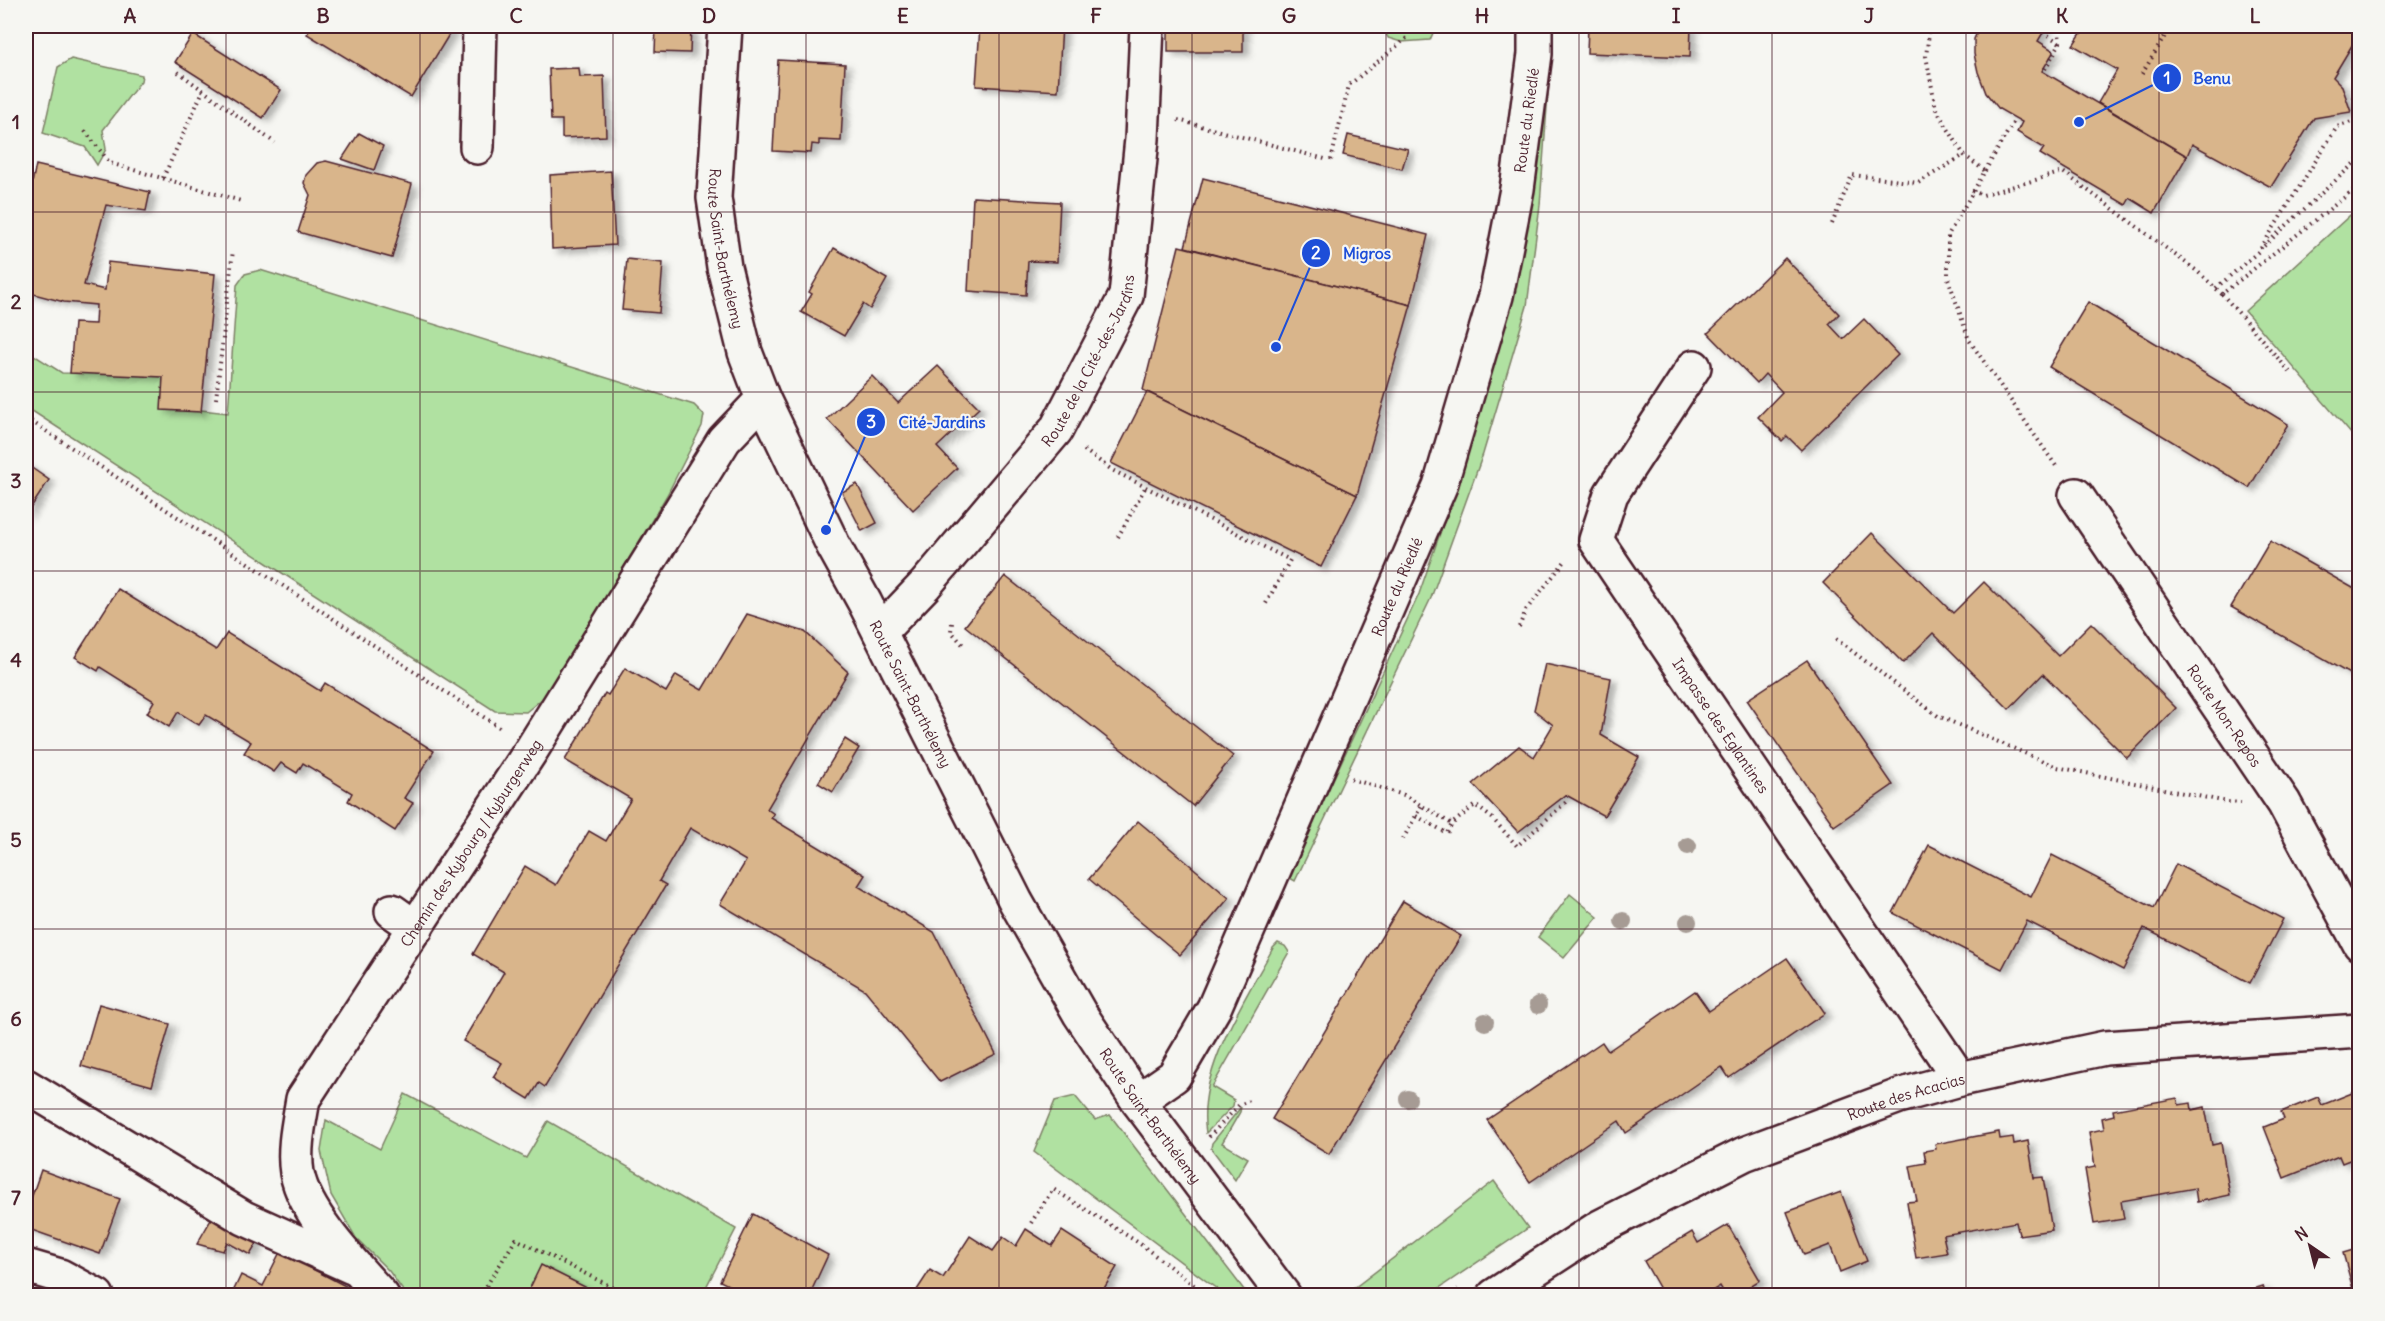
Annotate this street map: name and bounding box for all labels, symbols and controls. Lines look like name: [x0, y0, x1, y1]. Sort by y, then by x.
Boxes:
text: A: [124, 3, 137, 28]
text: B: [316, 3, 330, 28]
text: C: [509, 3, 523, 28]
text: D: [702, 3, 716, 28]
text: E: [897, 3, 909, 28]
text: F: [1090, 3, 1102, 28]
text: G: [1282, 3, 1296, 28]
text: H: [1475, 3, 1489, 28]
text: I: [1672, 3, 1681, 28]
text: J: [1864, 3, 1875, 28]
text: K: [2056, 3, 2069, 28]
text: L: [2250, 3, 2261, 28]
callout: Benu: [2152, 61, 2243, 95]
text: 1: [2163, 66, 2171, 89]
street label: Route du Riedlé: [1510, 67, 1543, 174]
text: Benu: [2193, 68, 2231, 88]
text: 1: [12, 109, 20, 134]
street label: Route Saint-Barthélemy: [704, 168, 748, 331]
callout: Migros: [1301, 236, 1403, 270]
text: 2: [1311, 241, 1321, 264]
text: Migros: [1343, 243, 1391, 264]
street label: Route de la Cité-des-Jardins: [1037, 274, 1138, 450]
text: 2: [11, 289, 22, 314]
callout: Cité-Jardins: [856, 405, 997, 439]
text: 3: [866, 410, 876, 433]
text: Cité-Jardins: [898, 412, 986, 432]
text: 3: [10, 468, 22, 493]
street label: Route du Riedlé: [1367, 534, 1426, 639]
street label: Route Saint-Barthélemy: [866, 617, 956, 771]
text: 4: [10, 647, 22, 672]
street label: Impasse des Eglantines: [1669, 654, 1774, 797]
street label: Route Mon-Repos: [2183, 660, 2266, 771]
street label: Chemin des Kybourg / Kyburgerweg: [396, 735, 545, 950]
text: 5: [10, 827, 22, 852]
text: 6: [10, 1006, 22, 1031]
street label: Route Saint-Barthélemy: [1096, 1044, 1206, 1187]
street label: Route des Acacias: [1844, 1069, 1967, 1124]
text: 7: [11, 1185, 21, 1210]
north arrow: [2280, 1216, 2340, 1276]
text: N: [2291, 1222, 2312, 1245]

